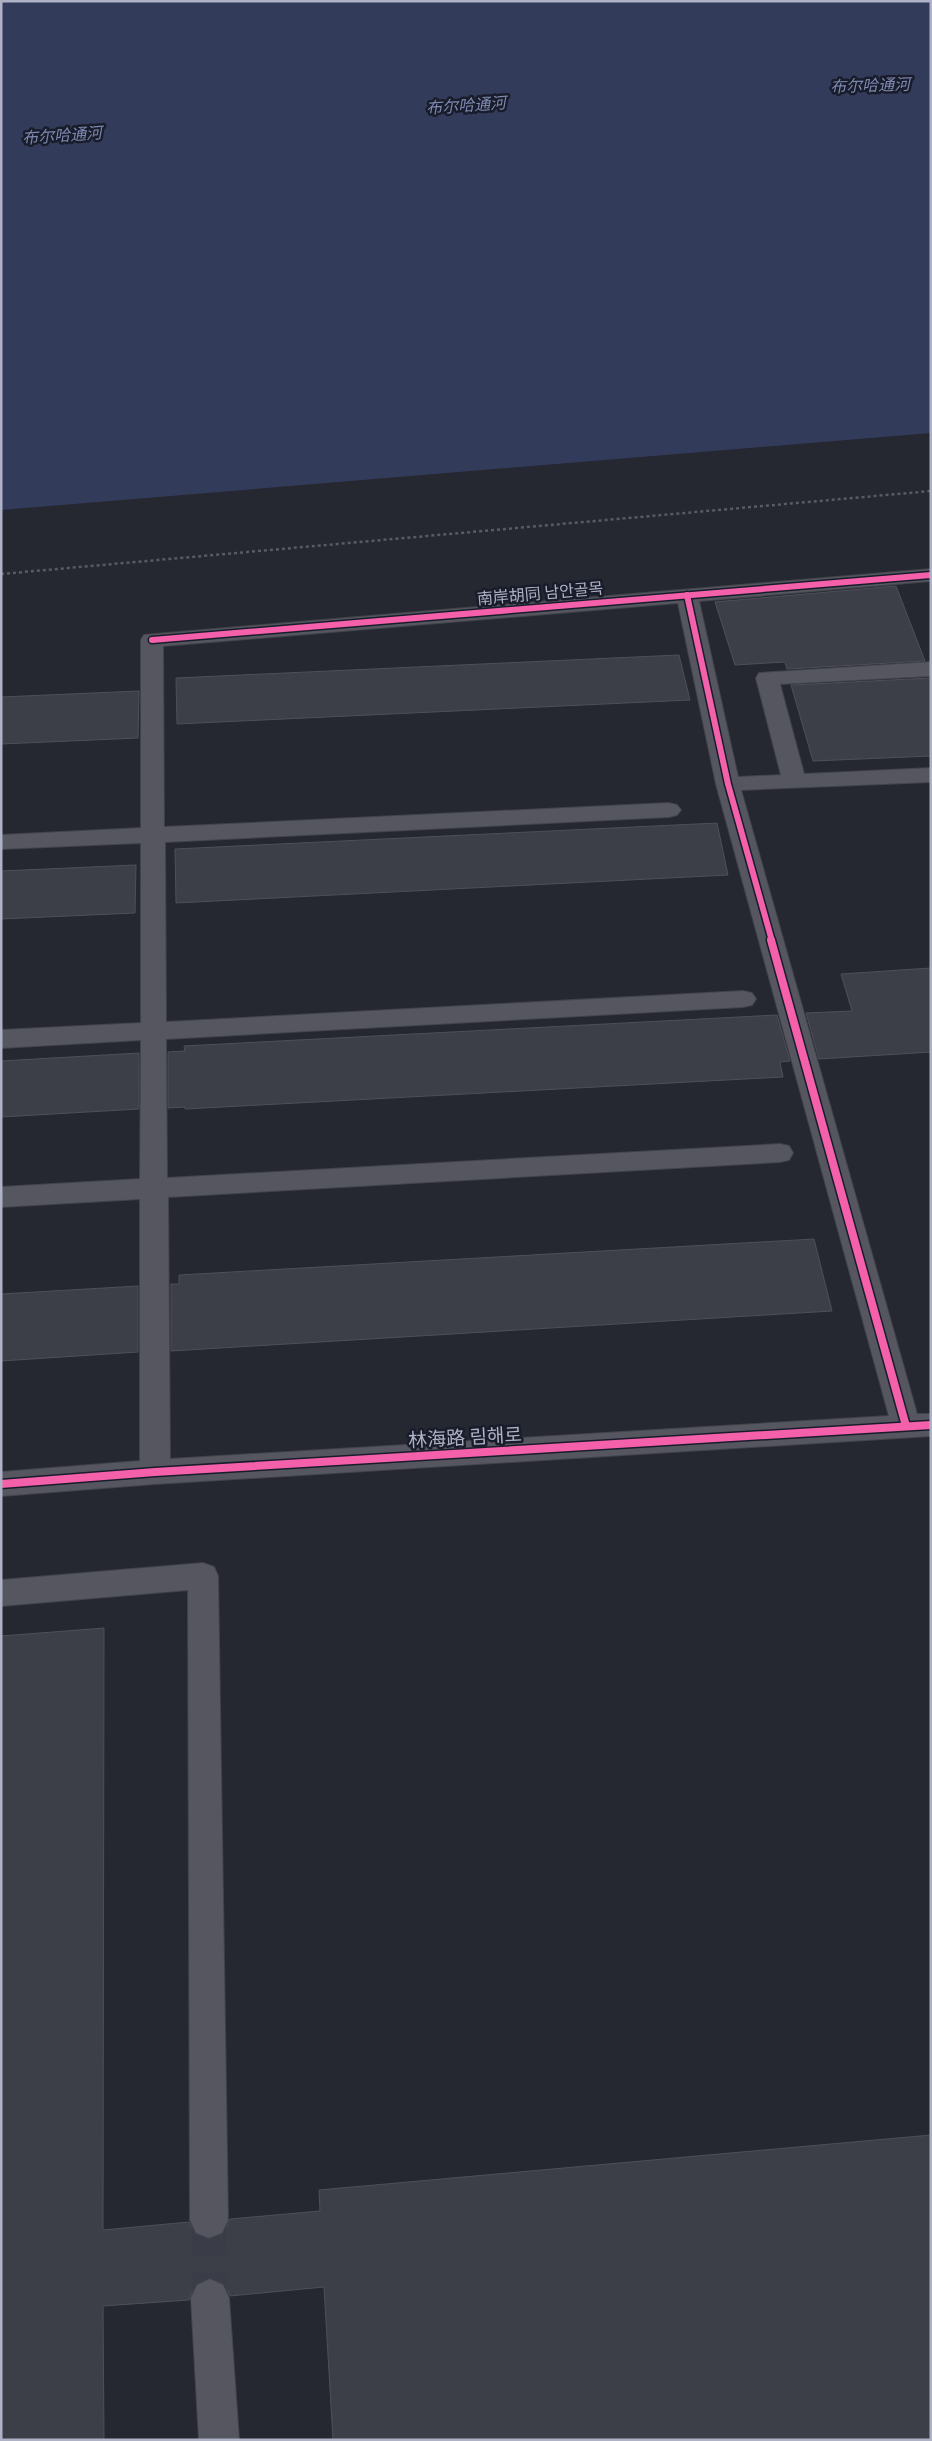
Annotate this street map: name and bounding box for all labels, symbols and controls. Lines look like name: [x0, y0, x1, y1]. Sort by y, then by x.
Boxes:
water label: 布尔哈通河: [830, 75, 913, 96]
water label: 布尔哈通河: [425, 93, 510, 118]
water label: 布尔哈通河: [21, 123, 106, 148]
street label: 南岸胡同 남안골목: [476, 578, 604, 608]
street label: 林海路 림해로: [408, 1424, 523, 1452]

